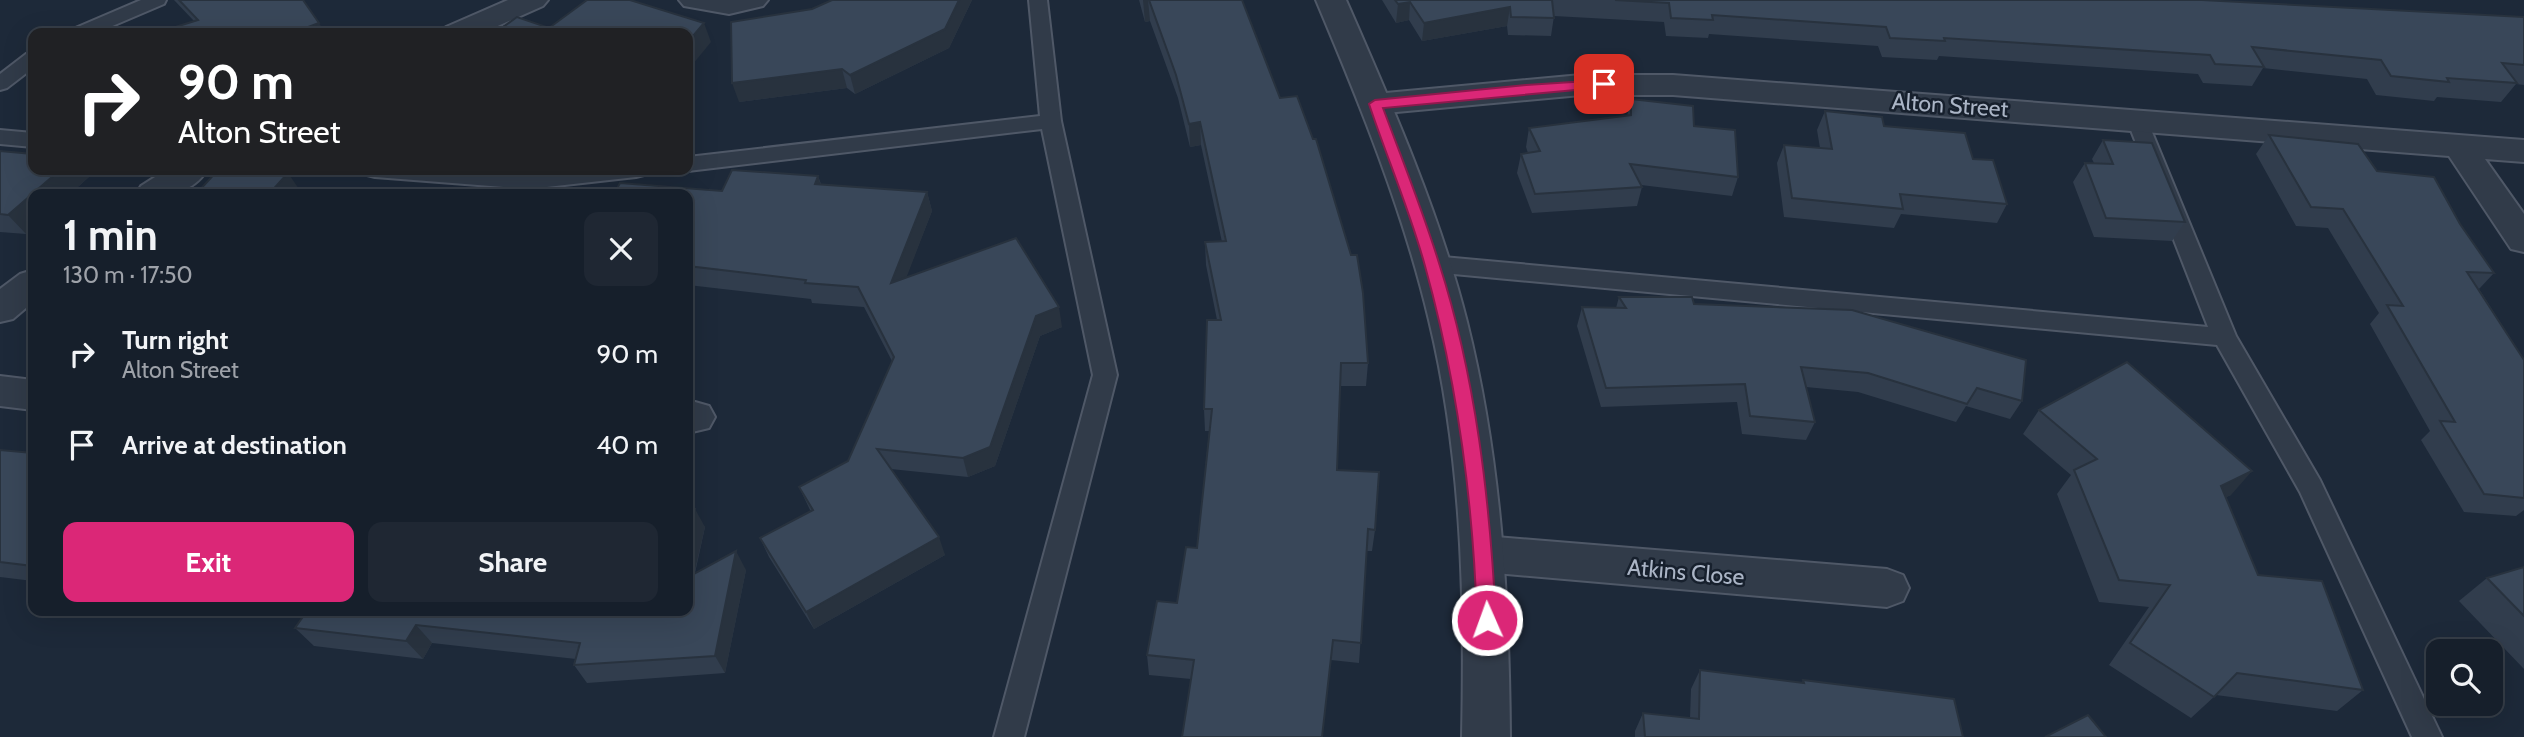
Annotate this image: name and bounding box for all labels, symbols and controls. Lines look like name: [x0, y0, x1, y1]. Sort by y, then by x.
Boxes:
text: 90 m: [178, 52, 294, 111]
pin: [1574, 54, 1634, 114]
icon: right: [63, 56, 154, 147]
icon: arrive: [1585, 65, 1623, 103]
street label: Alton Street: [1891, 87, 2009, 123]
text: Alton Street: [178, 112, 340, 151]
text: 1 min: [63, 209, 158, 261]
button: close: [584, 212, 658, 286]
text: 130 m · 17:50: [63, 261, 193, 289]
text: Turn right: [122, 324, 228, 356]
icon: right: [63, 335, 101, 373]
text: 90 m: [596, 338, 658, 370]
text: Alton Street: [122, 356, 239, 384]
icon: arrive: [63, 426, 101, 464]
text: Arrive at destination: [122, 429, 347, 461]
text: 40 m: [596, 429, 658, 461]
button: Exit: [63, 522, 354, 602]
button: Share: [368, 522, 658, 602]
street label: Atkins Close: [1626, 553, 1746, 591]
position arrow: [1450, 583, 1524, 657]
map controls: [2426, 639, 2503, 716]
button: search: [2426, 639, 2503, 716]

